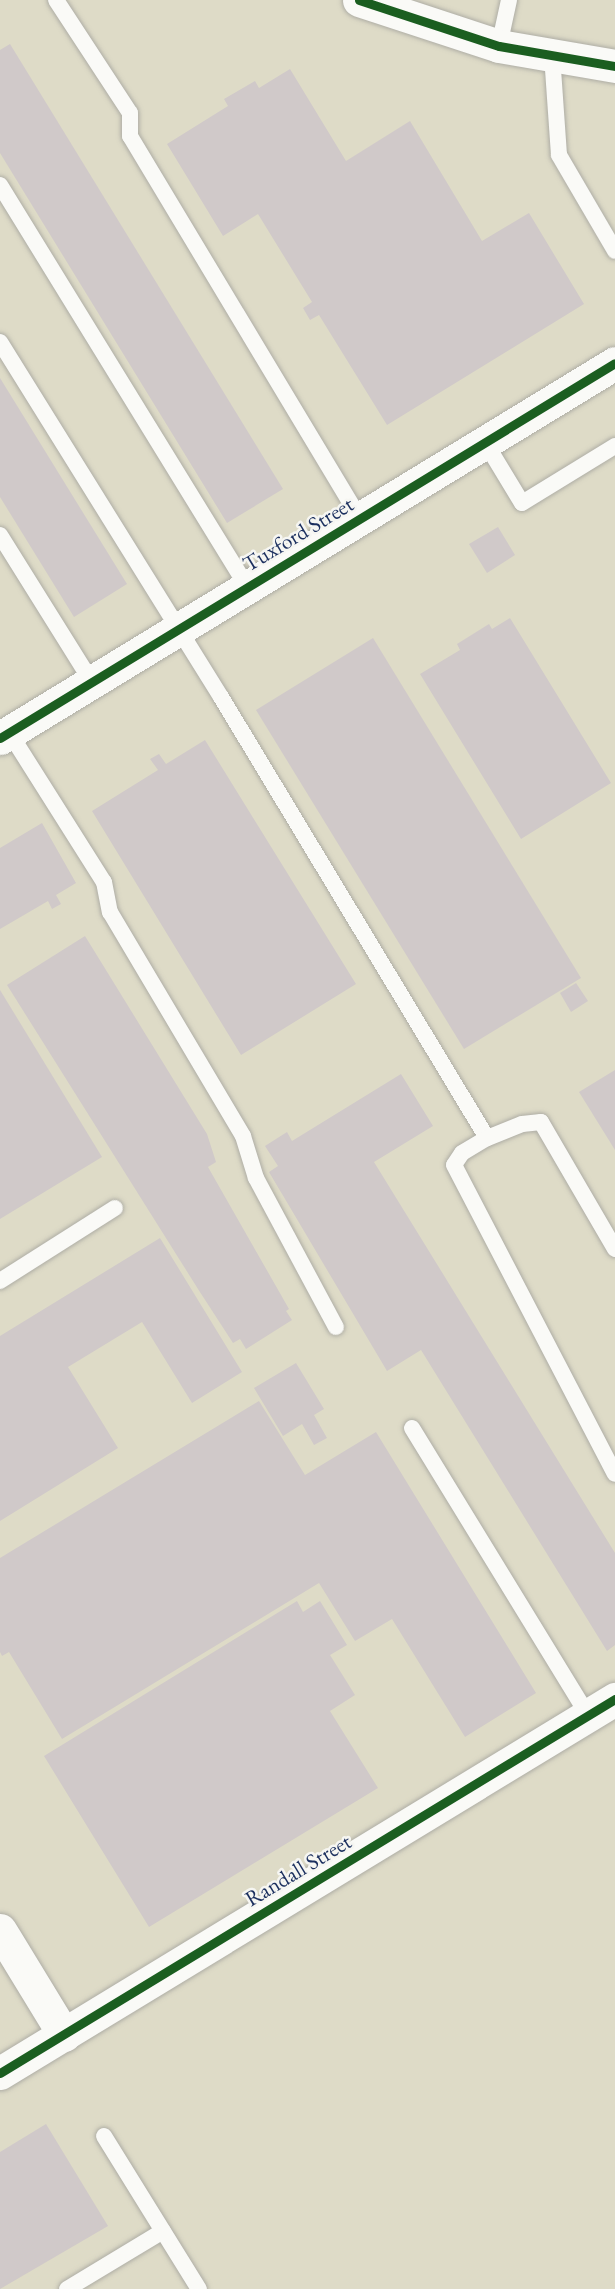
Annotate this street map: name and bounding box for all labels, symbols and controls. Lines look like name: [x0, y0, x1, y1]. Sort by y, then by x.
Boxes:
street label: Tuxford Street: [238, 491, 358, 577]
street label: Randall Street: [240, 1828, 356, 1912]

